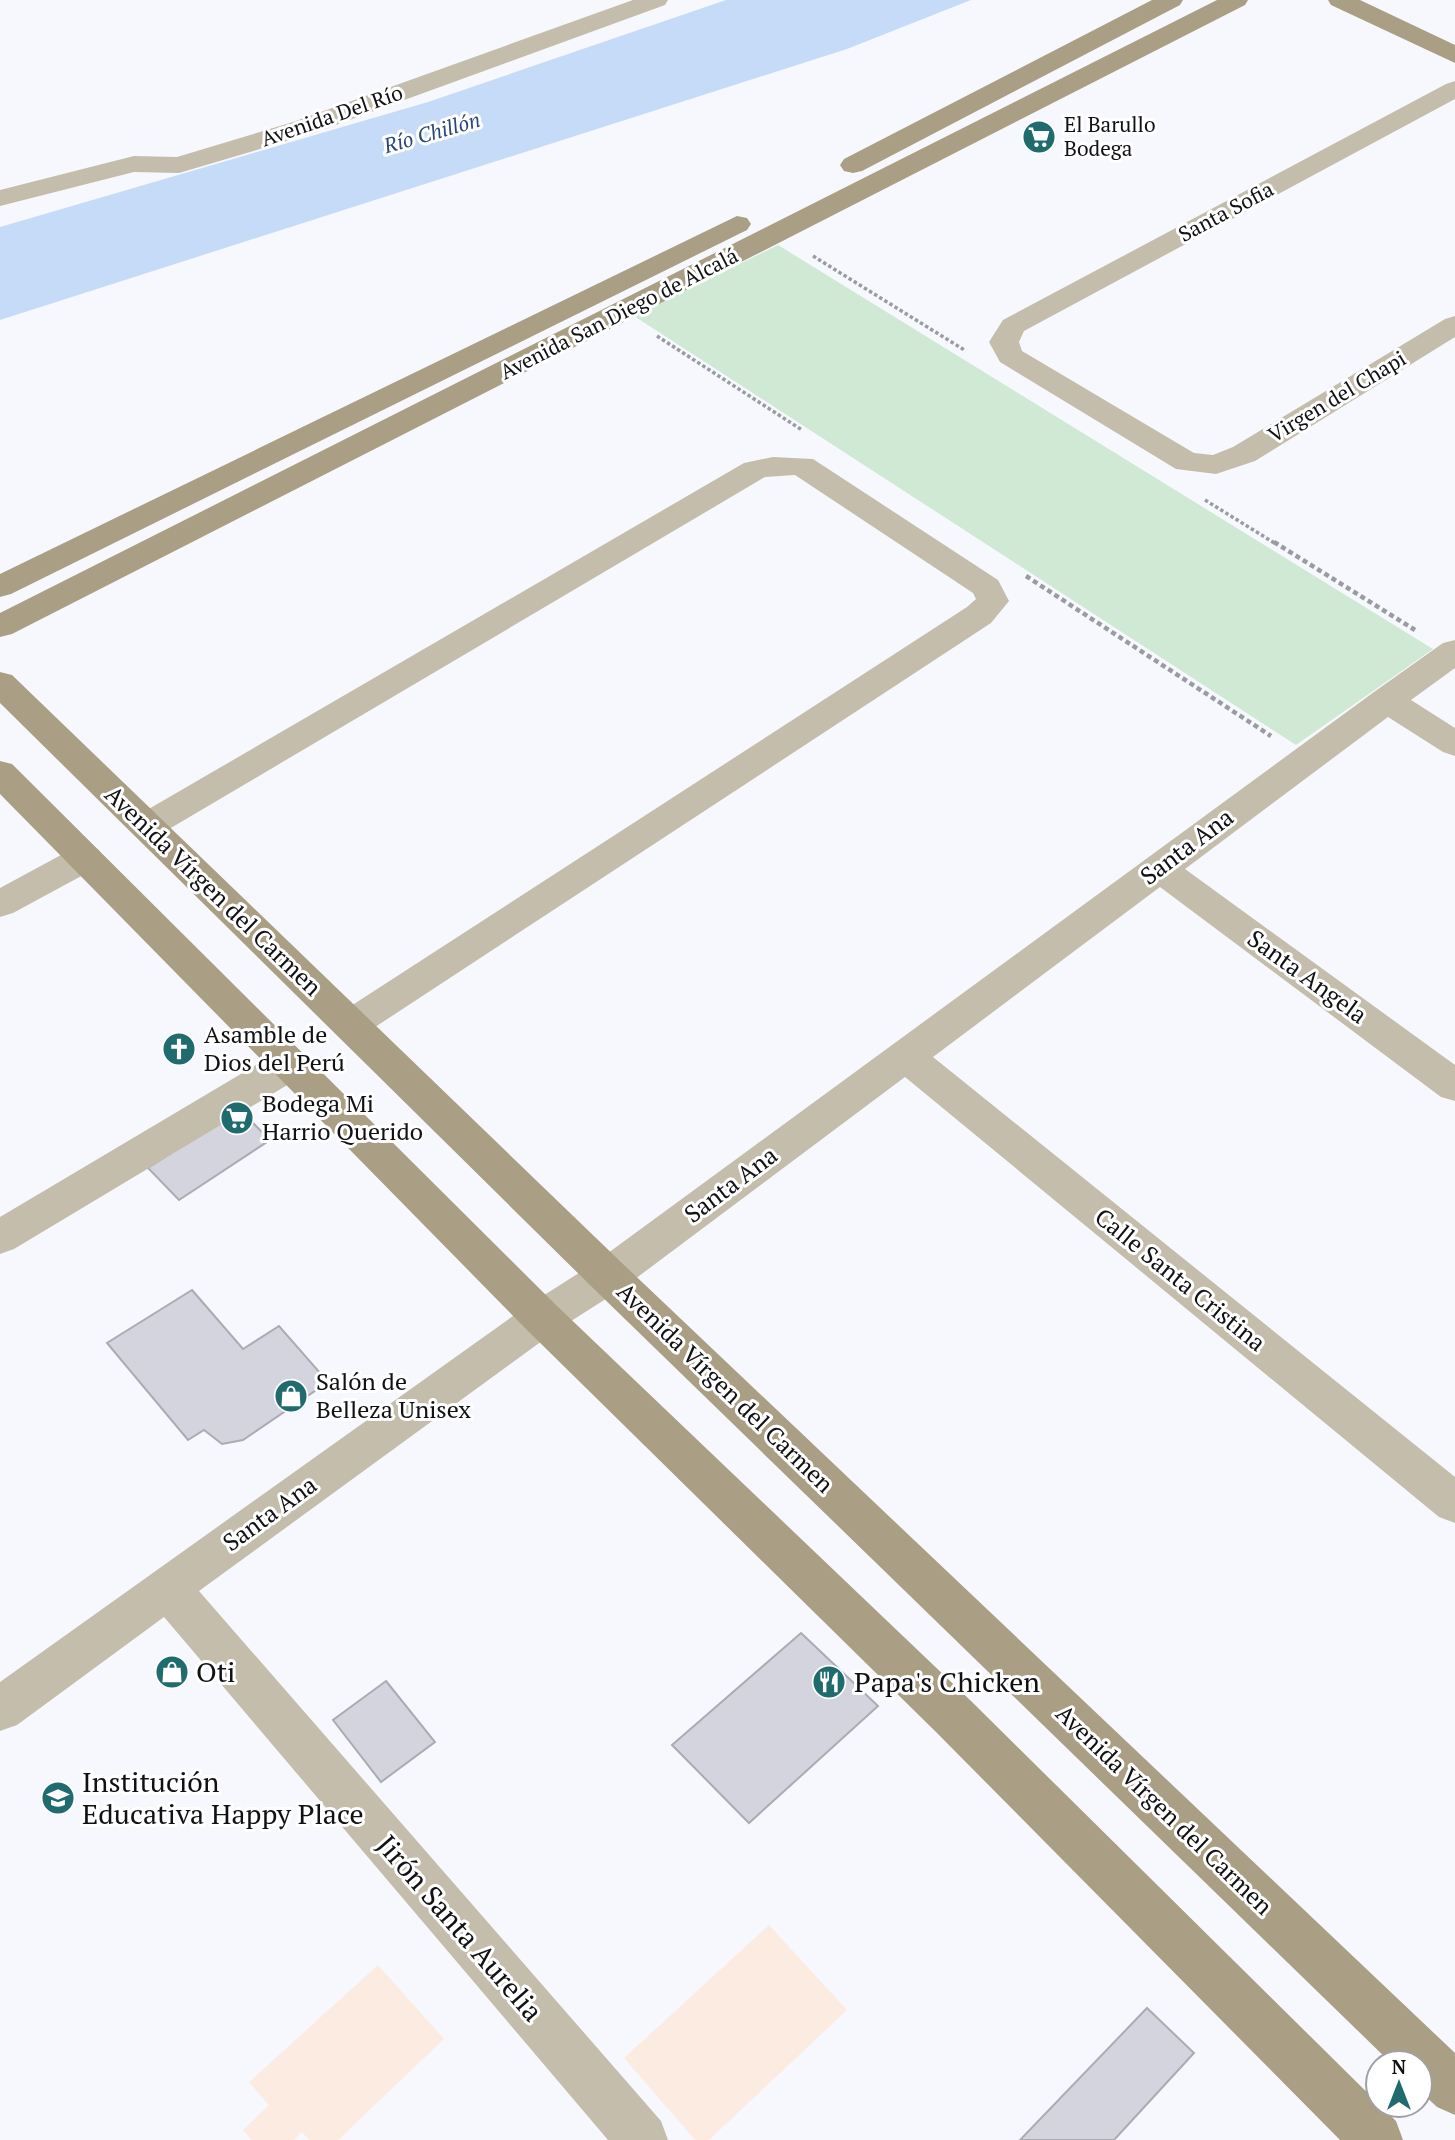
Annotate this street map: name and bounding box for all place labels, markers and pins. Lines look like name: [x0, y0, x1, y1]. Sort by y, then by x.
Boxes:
place label: El Barullo Bodega: [1064, 110, 1156, 162]
supermarket icon: El Barullo Bodega: [1020, 118, 1058, 156]
place label: Asamble de Dios del Perú: [204, 1018, 345, 1078]
church icon: Asamble de Dios del Perú: [160, 1030, 198, 1068]
place label: Bodega Mi Harrio Querido: [262, 1087, 423, 1147]
supermarket icon: Bodega Mi Harrio Querido: [218, 1099, 256, 1137]
place label: Salón de Belleza Unisex: [316, 1365, 471, 1425]
shop icon: Salón de Belleza Unisex: [272, 1377, 310, 1415]
shop icon: Oti: [153, 1653, 191, 1691]
place label: Oti: [196, 1653, 236, 1690]
restaurant icon: Papa's Chicken: [810, 1663, 848, 1701]
place label: Papa's Chicken: [854, 1663, 1040, 1700]
place label: Institución Educativa Happy Place: [82, 1763, 364, 1832]
school or university icon: Institución Educativa Happy Place: [39, 1779, 77, 1817]

